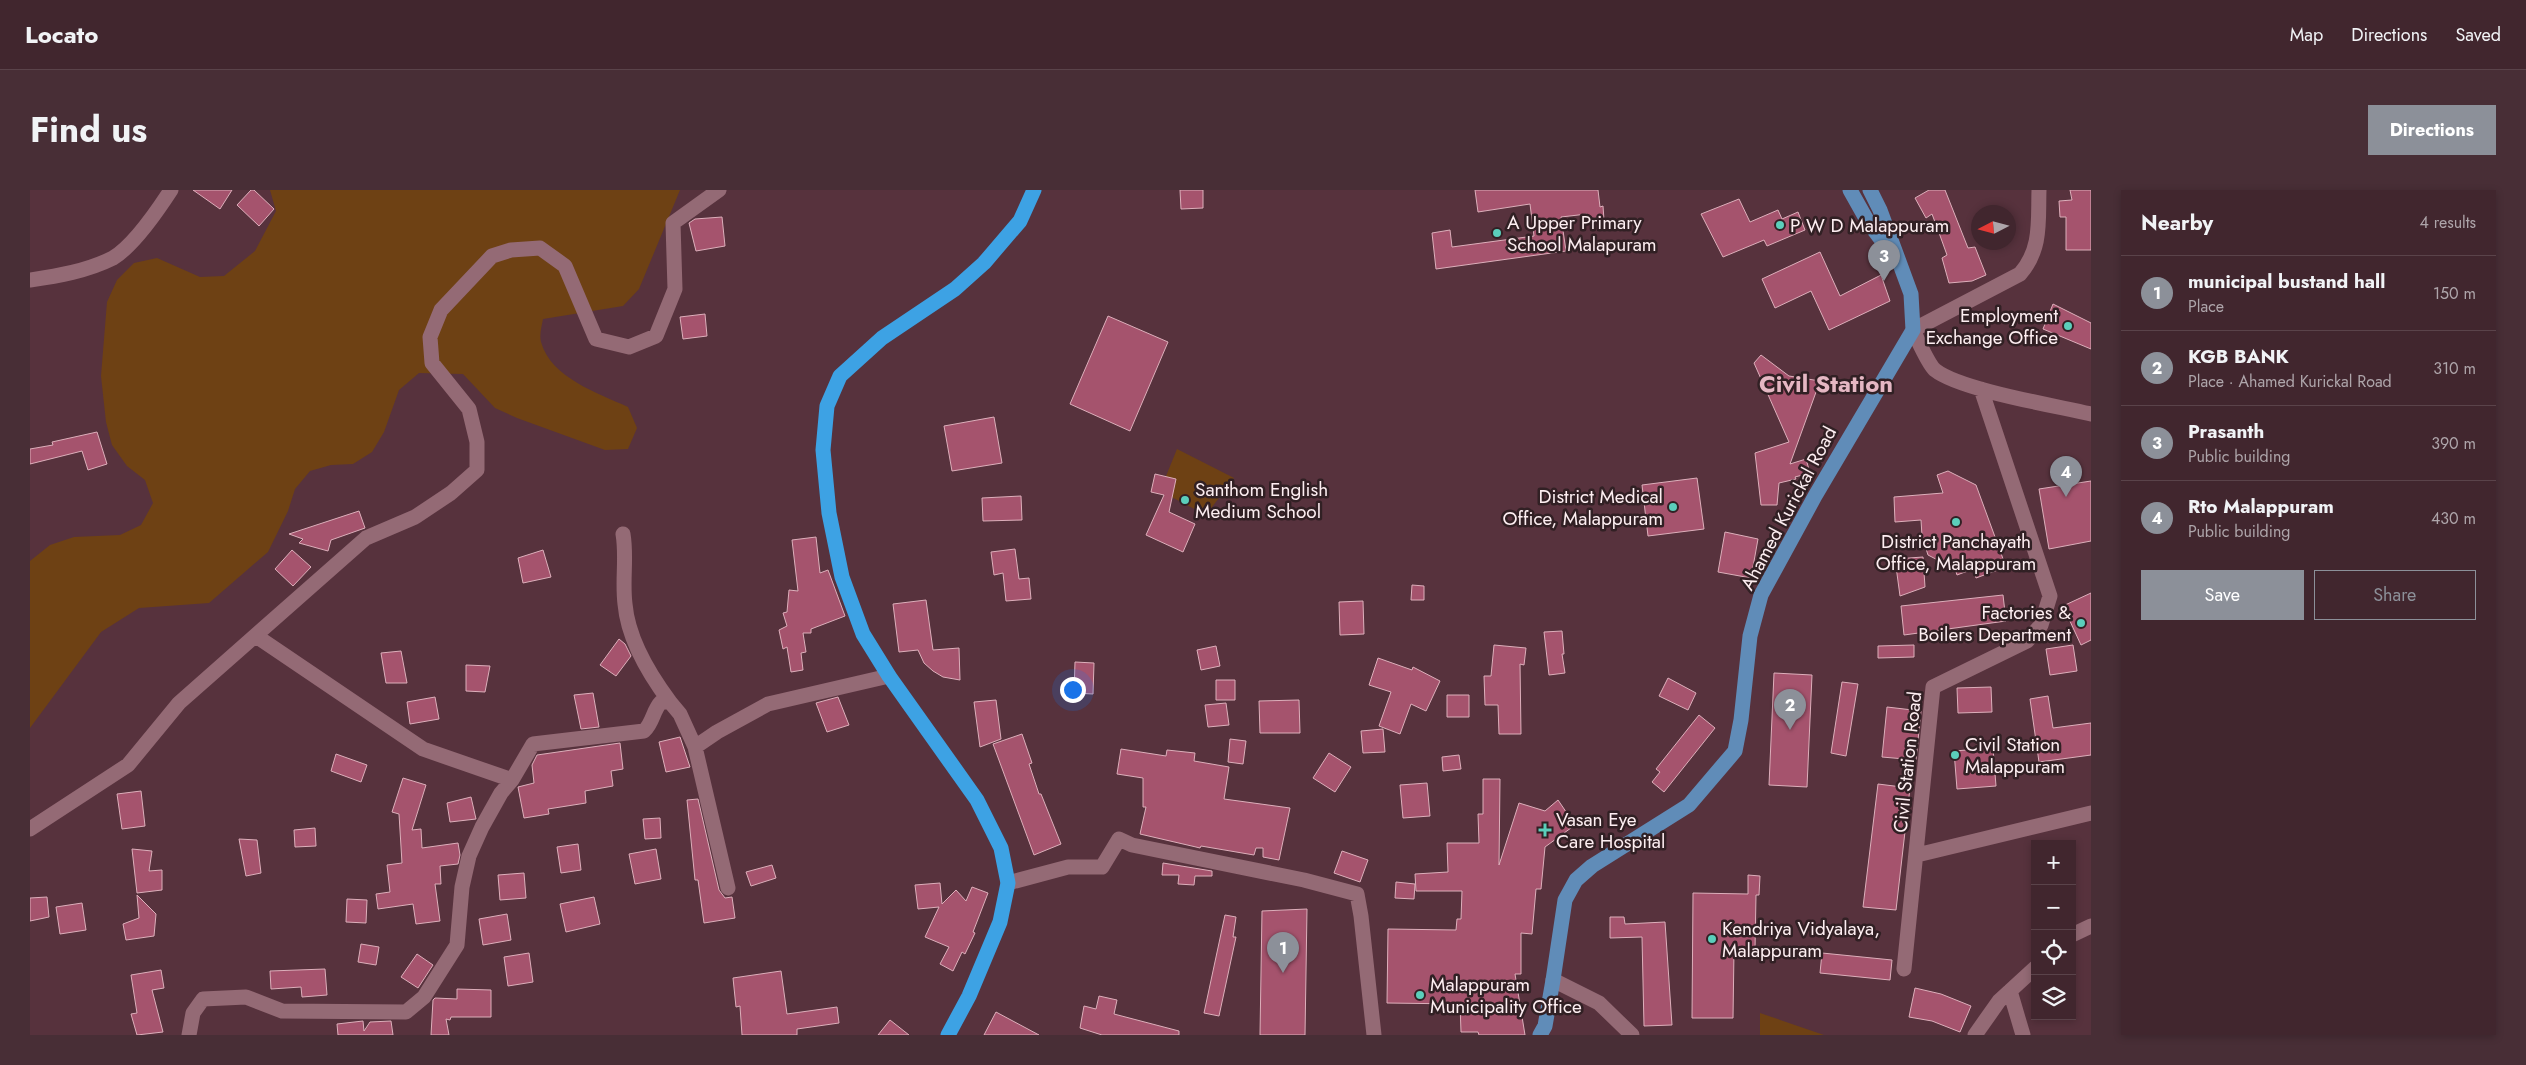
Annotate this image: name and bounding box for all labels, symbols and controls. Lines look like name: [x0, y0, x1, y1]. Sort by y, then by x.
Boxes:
text: Locato: [25, 17, 98, 52]
text: Map: [2290, 22, 2323, 48]
text: Directions: [2351, 22, 2427, 48]
text: Saved: [2455, 22, 2501, 48]
text: Find us: [30, 105, 147, 155]
button: Directions: [2368, 105, 2496, 155]
north arrow: [1971, 205, 2016, 250]
text: Nearby: [2141, 208, 2213, 238]
place label: A Upper Primary School Malapuram: [1507, 209, 1657, 258]
text: 4 results: [2420, 211, 2476, 234]
place label: P W D Malappuram: [1790, 212, 1949, 239]
marker: P W D Malappuram: [1774, 219, 1786, 231]
marker: A Upper Primary School Malapuram: [1491, 227, 1503, 239]
pin: 3: [1868, 240, 1900, 281]
text: municipal bustand hall: [2188, 268, 2385, 295]
text: 1: [2153, 282, 2161, 305]
text: 150 m: [2433, 282, 2476, 305]
text: Place: [2188, 295, 2224, 318]
place label: Employment Exchange Office: [1926, 302, 2058, 351]
marker: Employment Exchange Office: [2062, 320, 2074, 332]
text: KGB BANK: [2188, 343, 2289, 370]
text: 2: [2152, 357, 2162, 380]
text: 310 m: [2433, 357, 2476, 380]
district label: Civil Station: [1759, 366, 1893, 401]
text: Place · Ahamed Kurickal Road: [2188, 370, 2392, 393]
text: Prasanth: [2188, 418, 2264, 445]
street label: Ahamed Kurickal Road: [1734, 422, 1843, 595]
text: 3: [2152, 432, 2162, 455]
text: 390 m: [2431, 432, 2476, 455]
text: Public building: [2188, 445, 2290, 468]
pin: 4: [2050, 456, 2082, 497]
place label: Santhom English Medium School: [1195, 476, 1328, 525]
place label: District Medical Office, Malappuram: [1503, 483, 1663, 532]
text: Rto Malappuram: [2188, 493, 2334, 520]
marker: Santhom English Medium School: [1179, 494, 1191, 506]
marker: District Medical Office, Malappuram: [1667, 501, 1679, 513]
text: 4: [2151, 507, 2163, 530]
text: 430 m: [2431, 507, 2476, 530]
marker: District Panchayath Office, Malappuram: [1950, 516, 1962, 528]
text: Public building: [2188, 520, 2290, 543]
place label: District Panchayath Office, Malappuram: [1876, 528, 2036, 577]
button: Save: [2141, 570, 2304, 620]
button: Share: [2314, 570, 2476, 620]
place label: Factories & Boilers Department: [1918, 599, 2071, 648]
marker: Factories & Boilers Department: [2075, 617, 2087, 629]
your location: [1060, 677, 1086, 703]
pin: 2: [1774, 689, 1806, 730]
street label: Civil Station Road: [1887, 690, 1928, 834]
place label: Civil Station Malappuram: [1965, 731, 2065, 780]
marker: Civil Station Malappuram: [1949, 749, 1961, 761]
place label: Vasan Eye Care Hospital: [1556, 806, 1665, 855]
marker: Vasan Eye Care Hospital: [1538, 823, 1552, 837]
map controls: [2031, 840, 2076, 1020]
button: +: [2031, 840, 2076, 885]
button: −: [2031, 885, 2076, 930]
place label: Kendriya Vidyalaya, Malappuram: [1722, 915, 1880, 964]
button: locate: [2031, 930, 2076, 975]
pin: 1: [1267, 932, 1299, 973]
marker: Kendriya Vidyalaya, Malappuram: [1706, 933, 1718, 945]
place label: Malappuram Municipality Office: [1430, 971, 1582, 1020]
button: layers: [2031, 975, 2076, 1020]
marker: Malappuram Municipality Office: [1414, 989, 1426, 1001]

